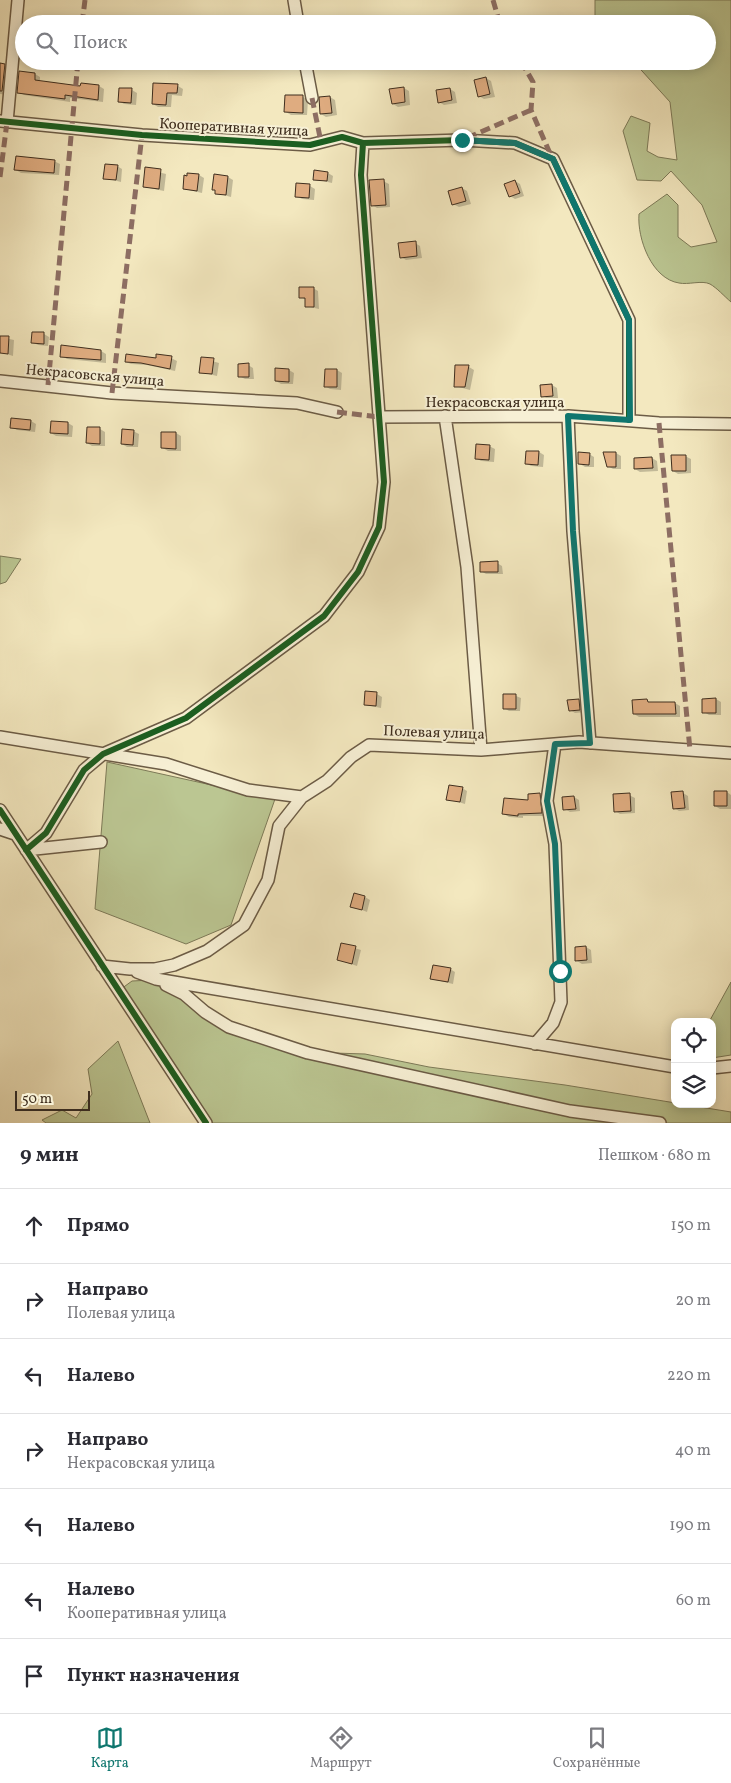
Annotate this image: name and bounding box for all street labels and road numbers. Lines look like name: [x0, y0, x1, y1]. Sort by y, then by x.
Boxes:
street label: Кооперативная улица: [159, 114, 309, 143]
street label: Некрасовская улица: [25, 360, 165, 393]
street label: Некрасовская улица: [425, 393, 565, 414]
street label: Полевая улица: [383, 721, 485, 746]

